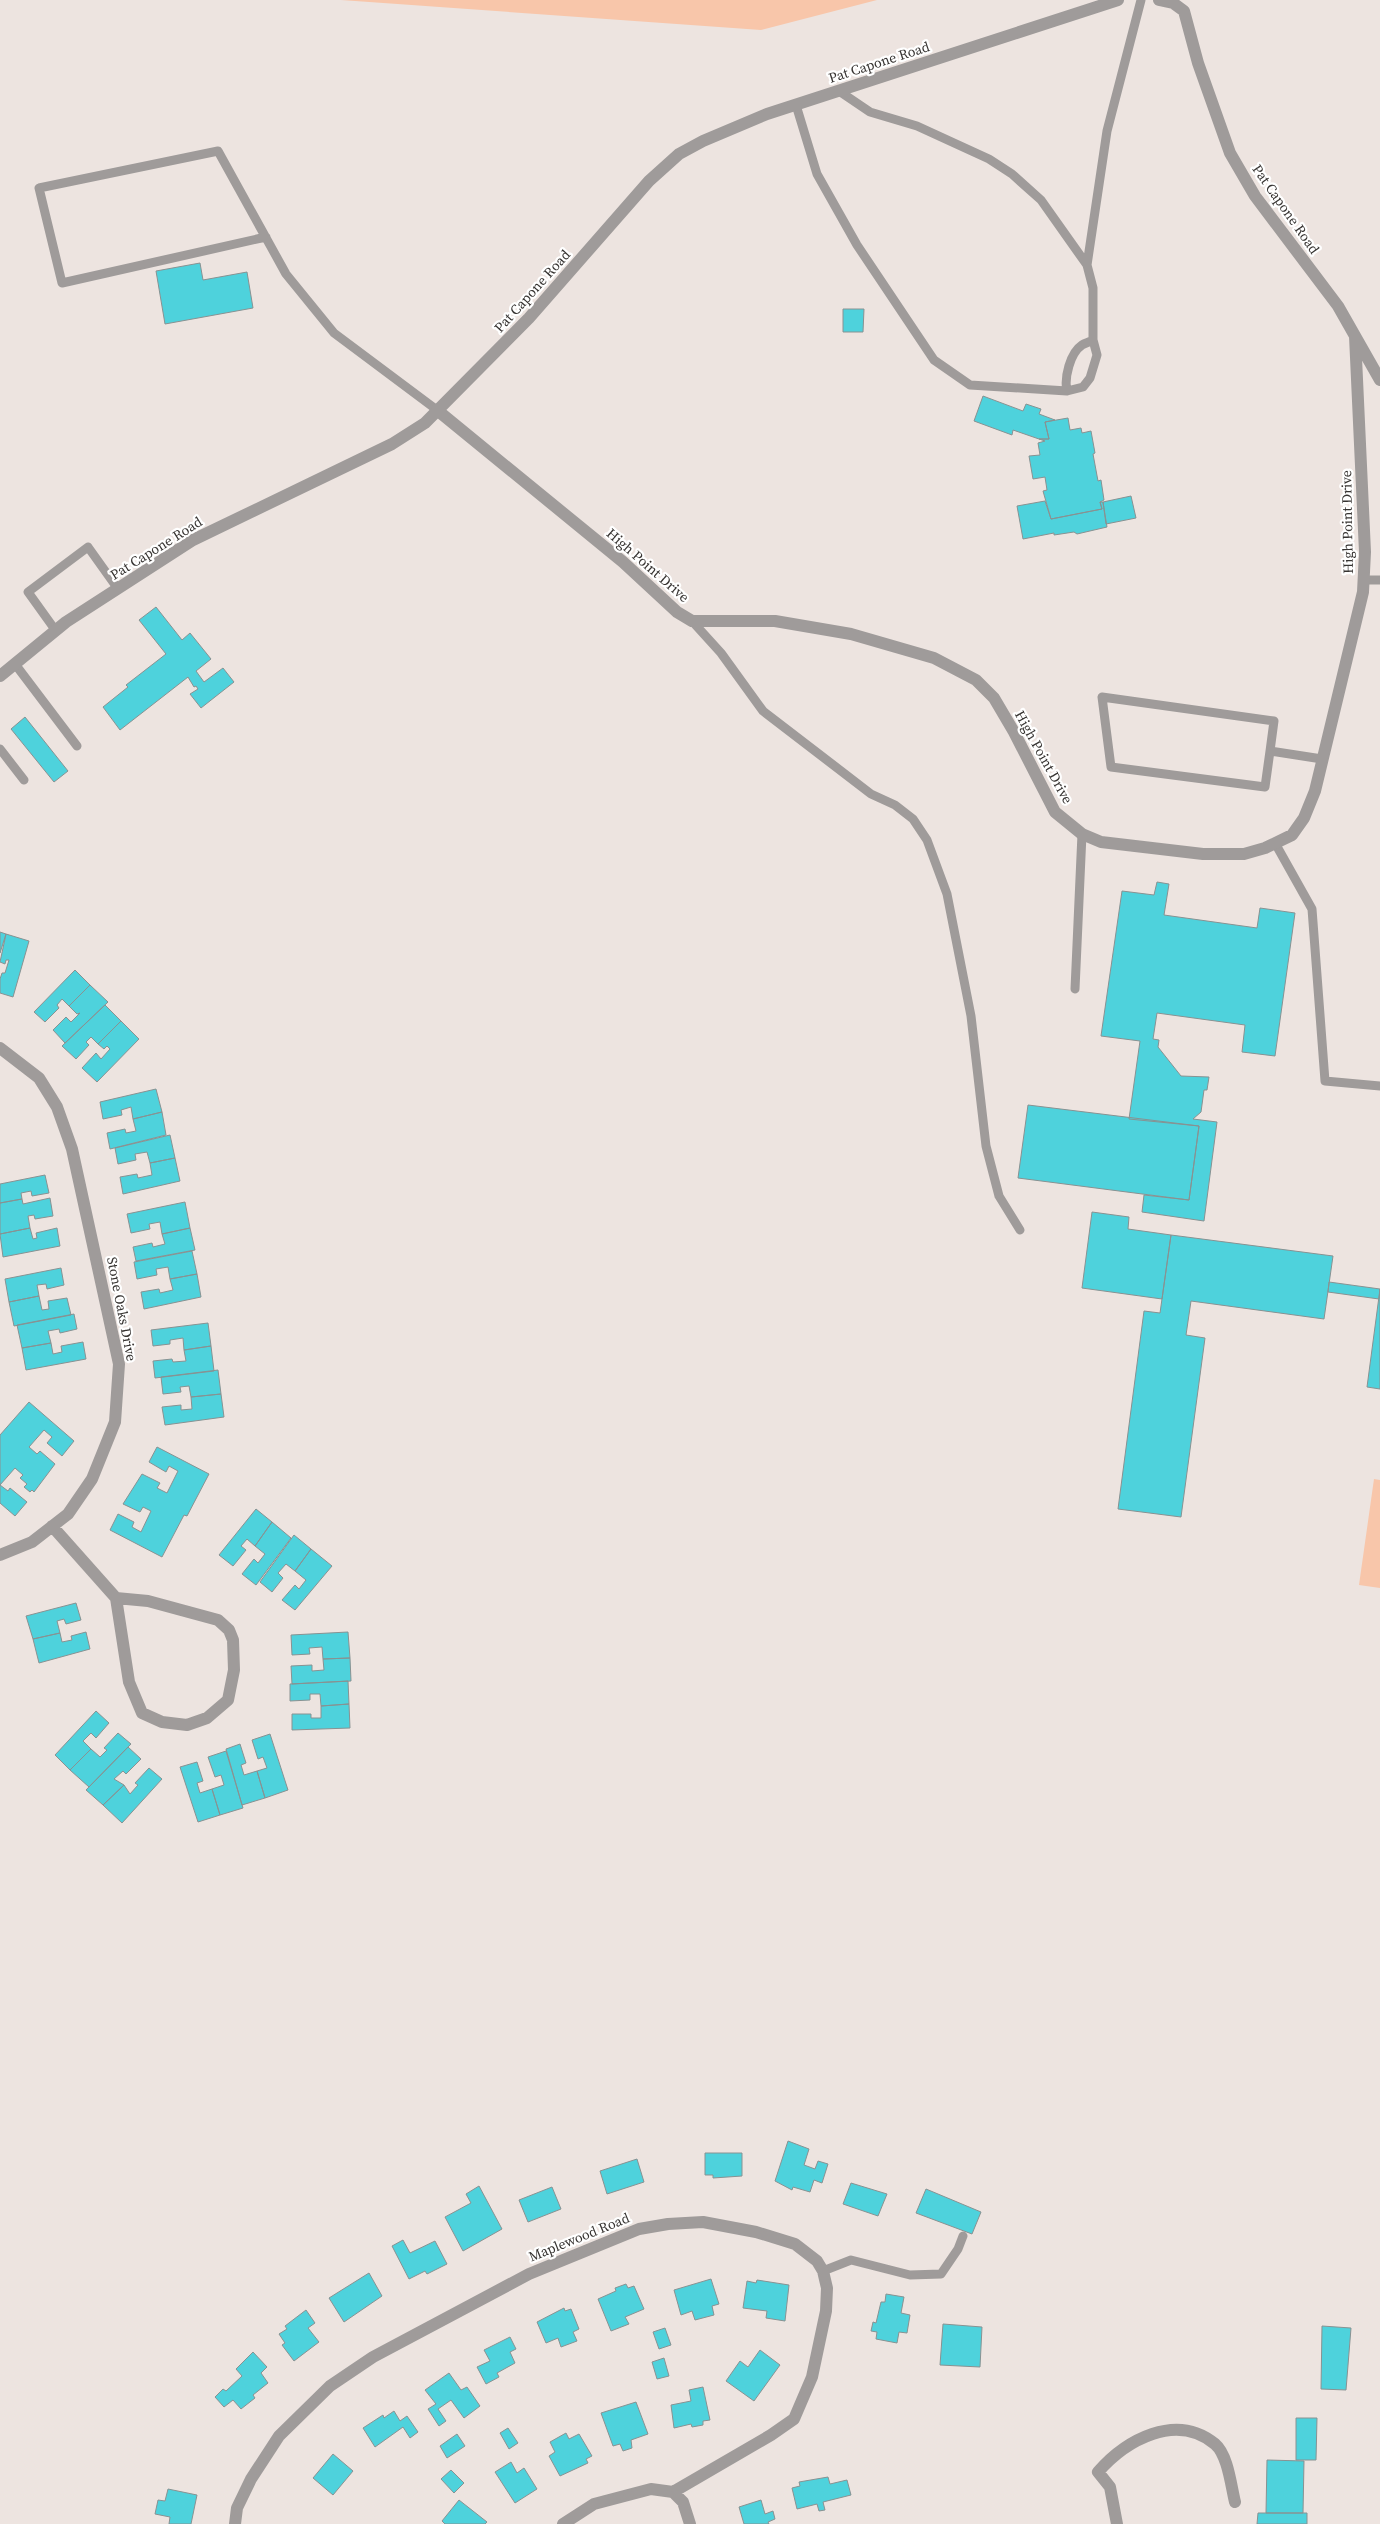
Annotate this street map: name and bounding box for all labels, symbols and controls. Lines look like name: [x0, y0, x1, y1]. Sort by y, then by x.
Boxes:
street label: Pat Capone Road: [826, 36, 932, 88]
street label: Pat Capone Road: [1248, 160, 1324, 258]
street label: Pat Capone Road: [489, 245, 575, 337]
street label: High Point Drive: [1336, 470, 1358, 574]
street label: Pat Capone Road: [106, 512, 206, 584]
street label: High Point Drive: [602, 523, 694, 607]
street label: High Point Drive: [1010, 707, 1078, 807]
street label: Stone Oaks Drive: [102, 1255, 142, 1363]
street label: Maplewood Road: [526, 2208, 632, 2266]

